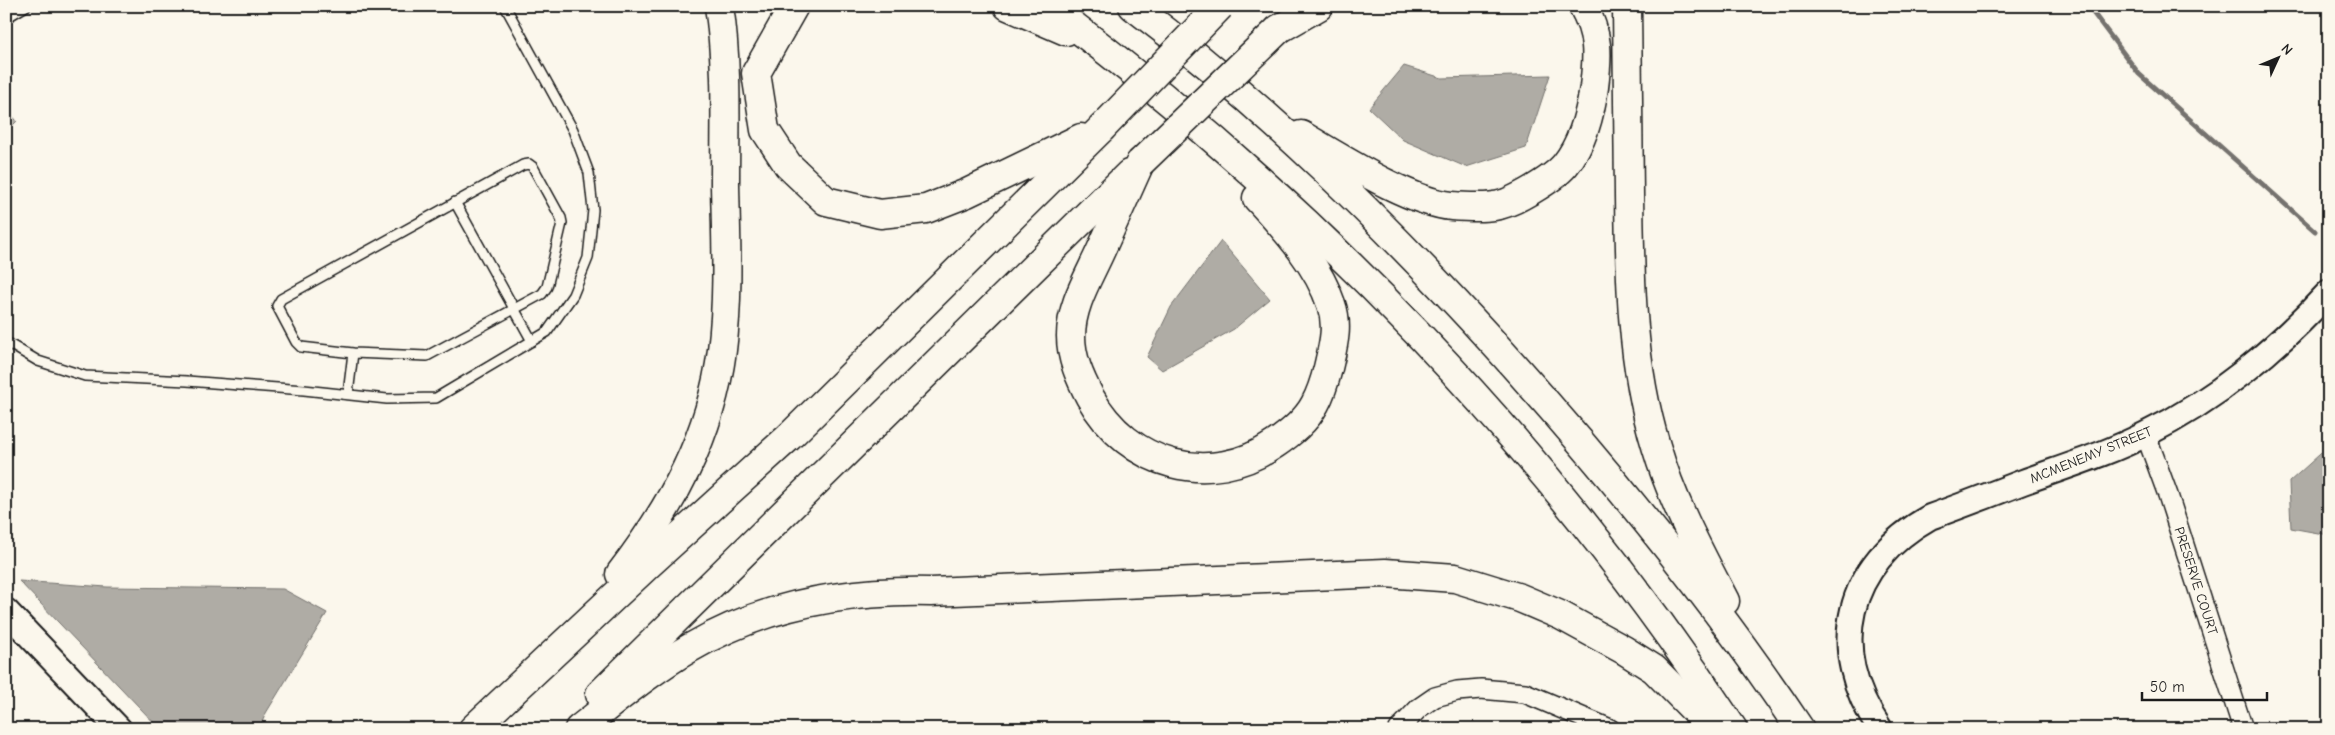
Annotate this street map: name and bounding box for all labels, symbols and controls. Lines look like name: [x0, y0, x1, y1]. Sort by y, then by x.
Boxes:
north arrow: [2252, 32, 2302, 82]
text: N: [2278, 40, 2296, 59]
street label: MCMENEMY STREET: [2027, 422, 2155, 487]
street label: PRESERVE COURT: [2171, 525, 2222, 638]
scale bar: [2142, 670, 2268, 702]
text: 50 m: [2150, 678, 2185, 696]

